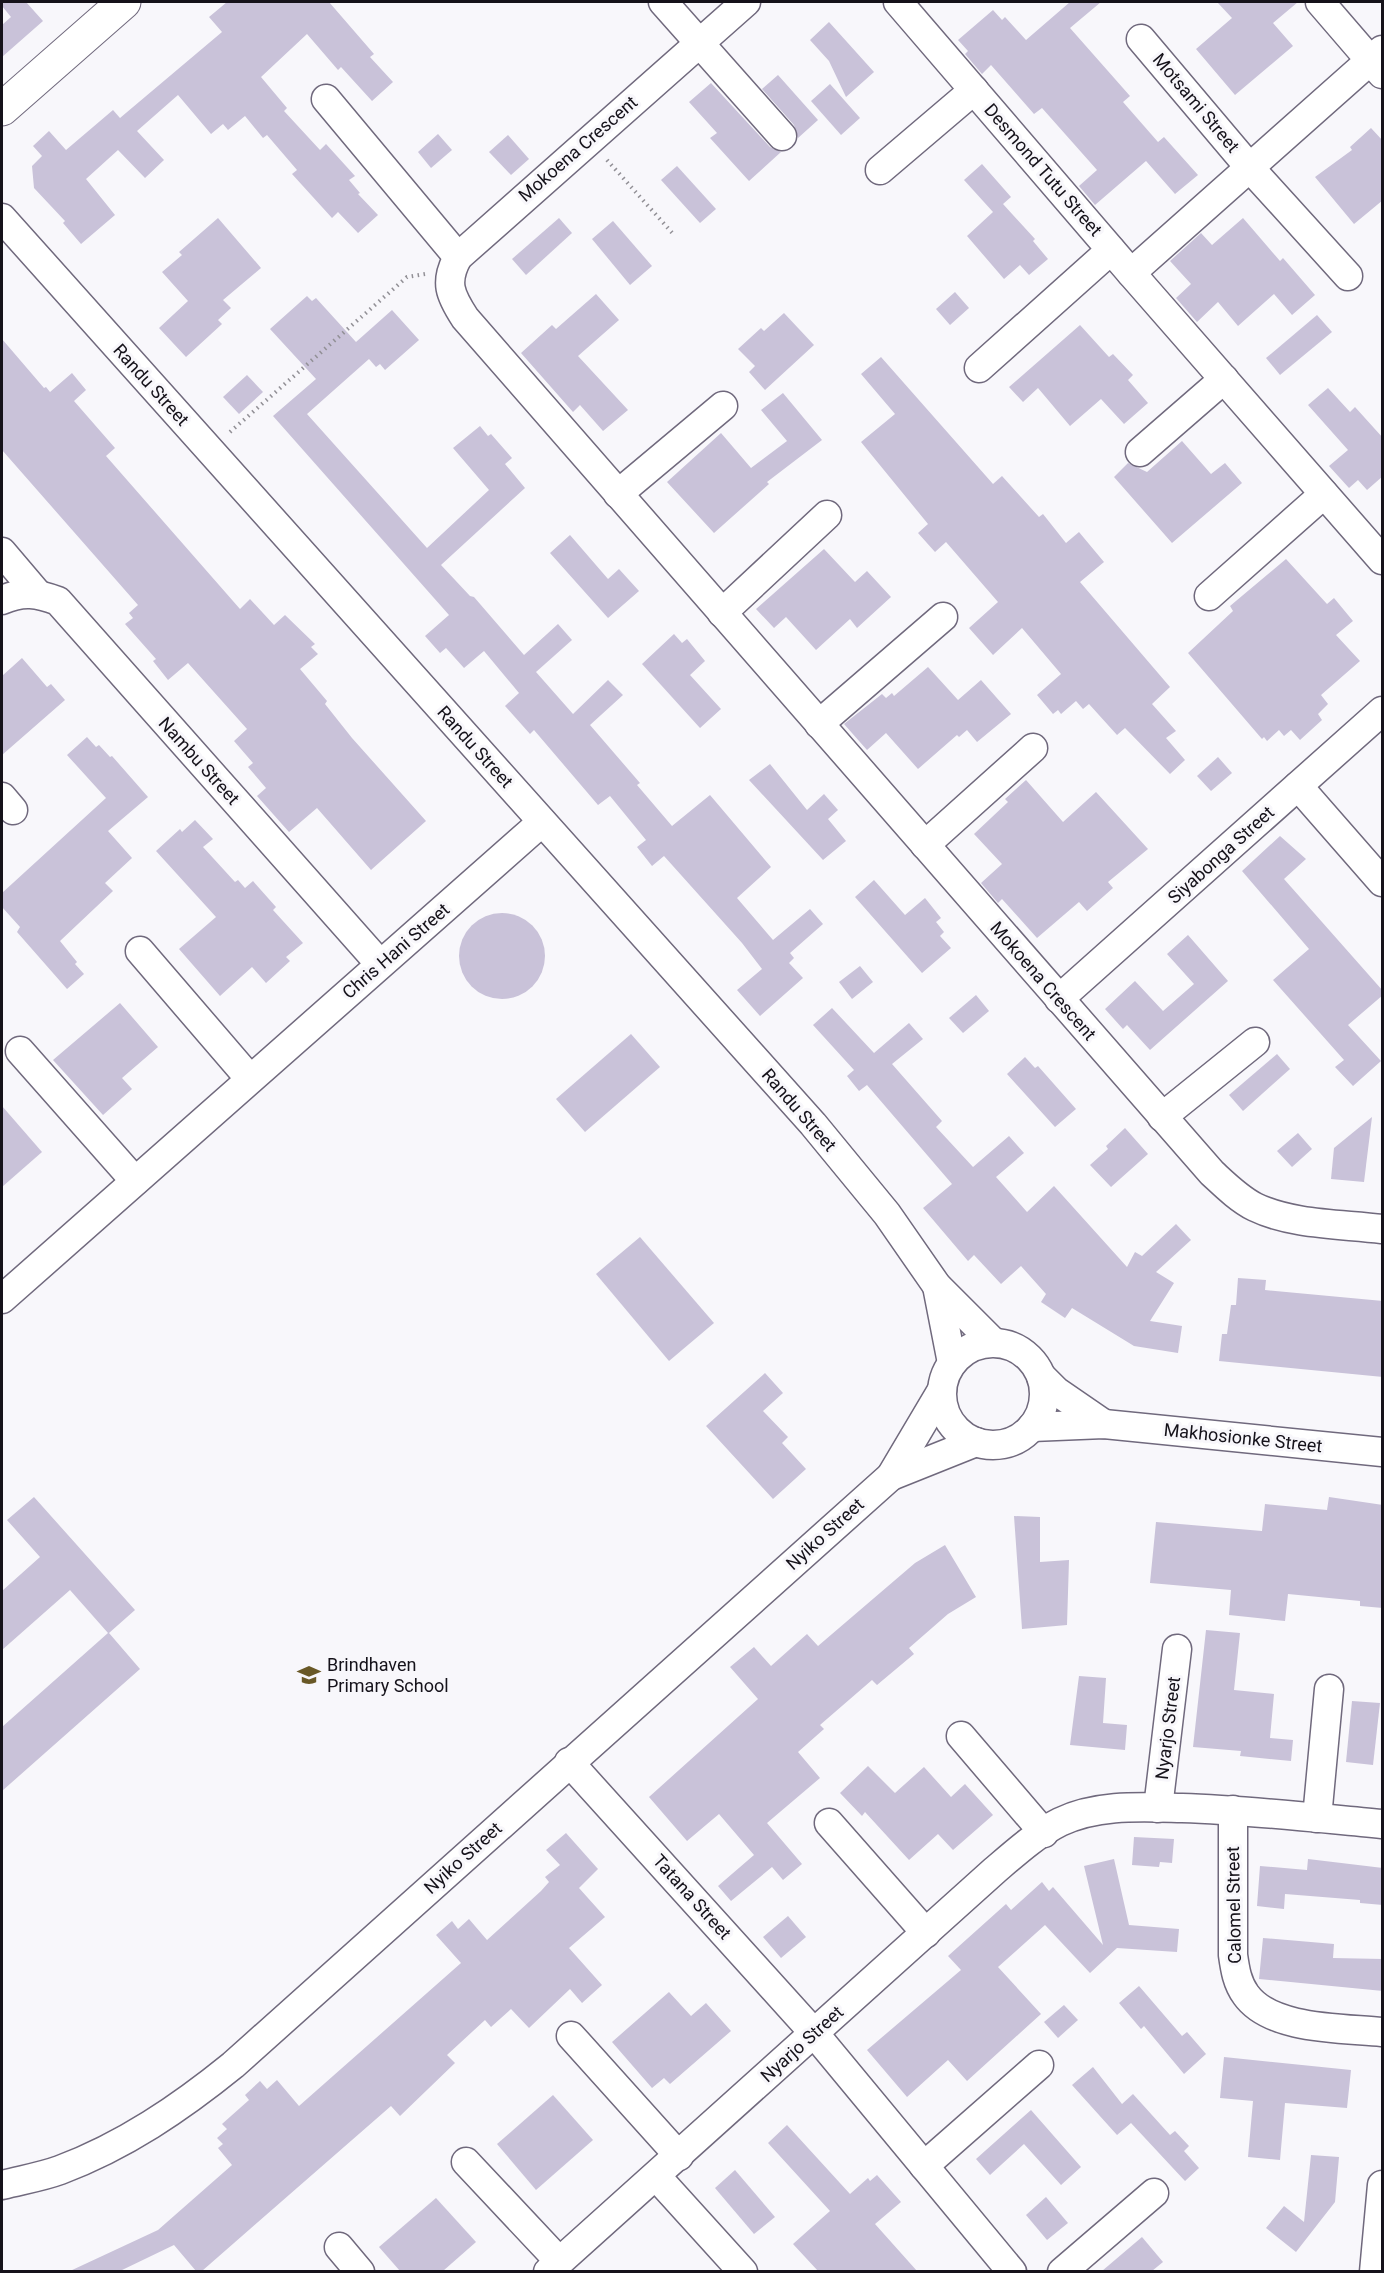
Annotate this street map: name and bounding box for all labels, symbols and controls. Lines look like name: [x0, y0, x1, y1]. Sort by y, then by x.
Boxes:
street label: Motsami Street: [1149, 49, 1244, 157]
street label: Mokoena Crescent: [514, 91, 641, 206]
street label: Desmond Tutu Street: [980, 99, 1107, 240]
street label: Randu Street: [109, 339, 194, 430]
street label: Randu Street: [433, 701, 518, 792]
street label: Nambu Street: [155, 713, 244, 809]
street label: Siyabonga Street: [1163, 801, 1278, 908]
street label: Chris Hani Street: [338, 898, 453, 1003]
street label: Mokoena Crescent: [986, 917, 1101, 1044]
street label: Randu Street: [758, 1064, 841, 1155]
street label: Makhosionke Street: [1163, 1419, 1323, 1456]
street label: Nyiko Street: [782, 1493, 868, 1574]
place label: Brindhaven Primary School: [327, 1654, 449, 1696]
school or university icon: Brindhaven Primary School: [296, 1662, 322, 1688]
street label: Nyarjo Street: [1151, 1675, 1184, 1781]
street label: Nyiko Street: [420, 1817, 506, 1898]
street label: Calomel Street: [1222, 1846, 1245, 1964]
street label: Tatana Street: [649, 1850, 736, 1943]
street label: Nyarjo Street: [756, 2001, 847, 2086]

